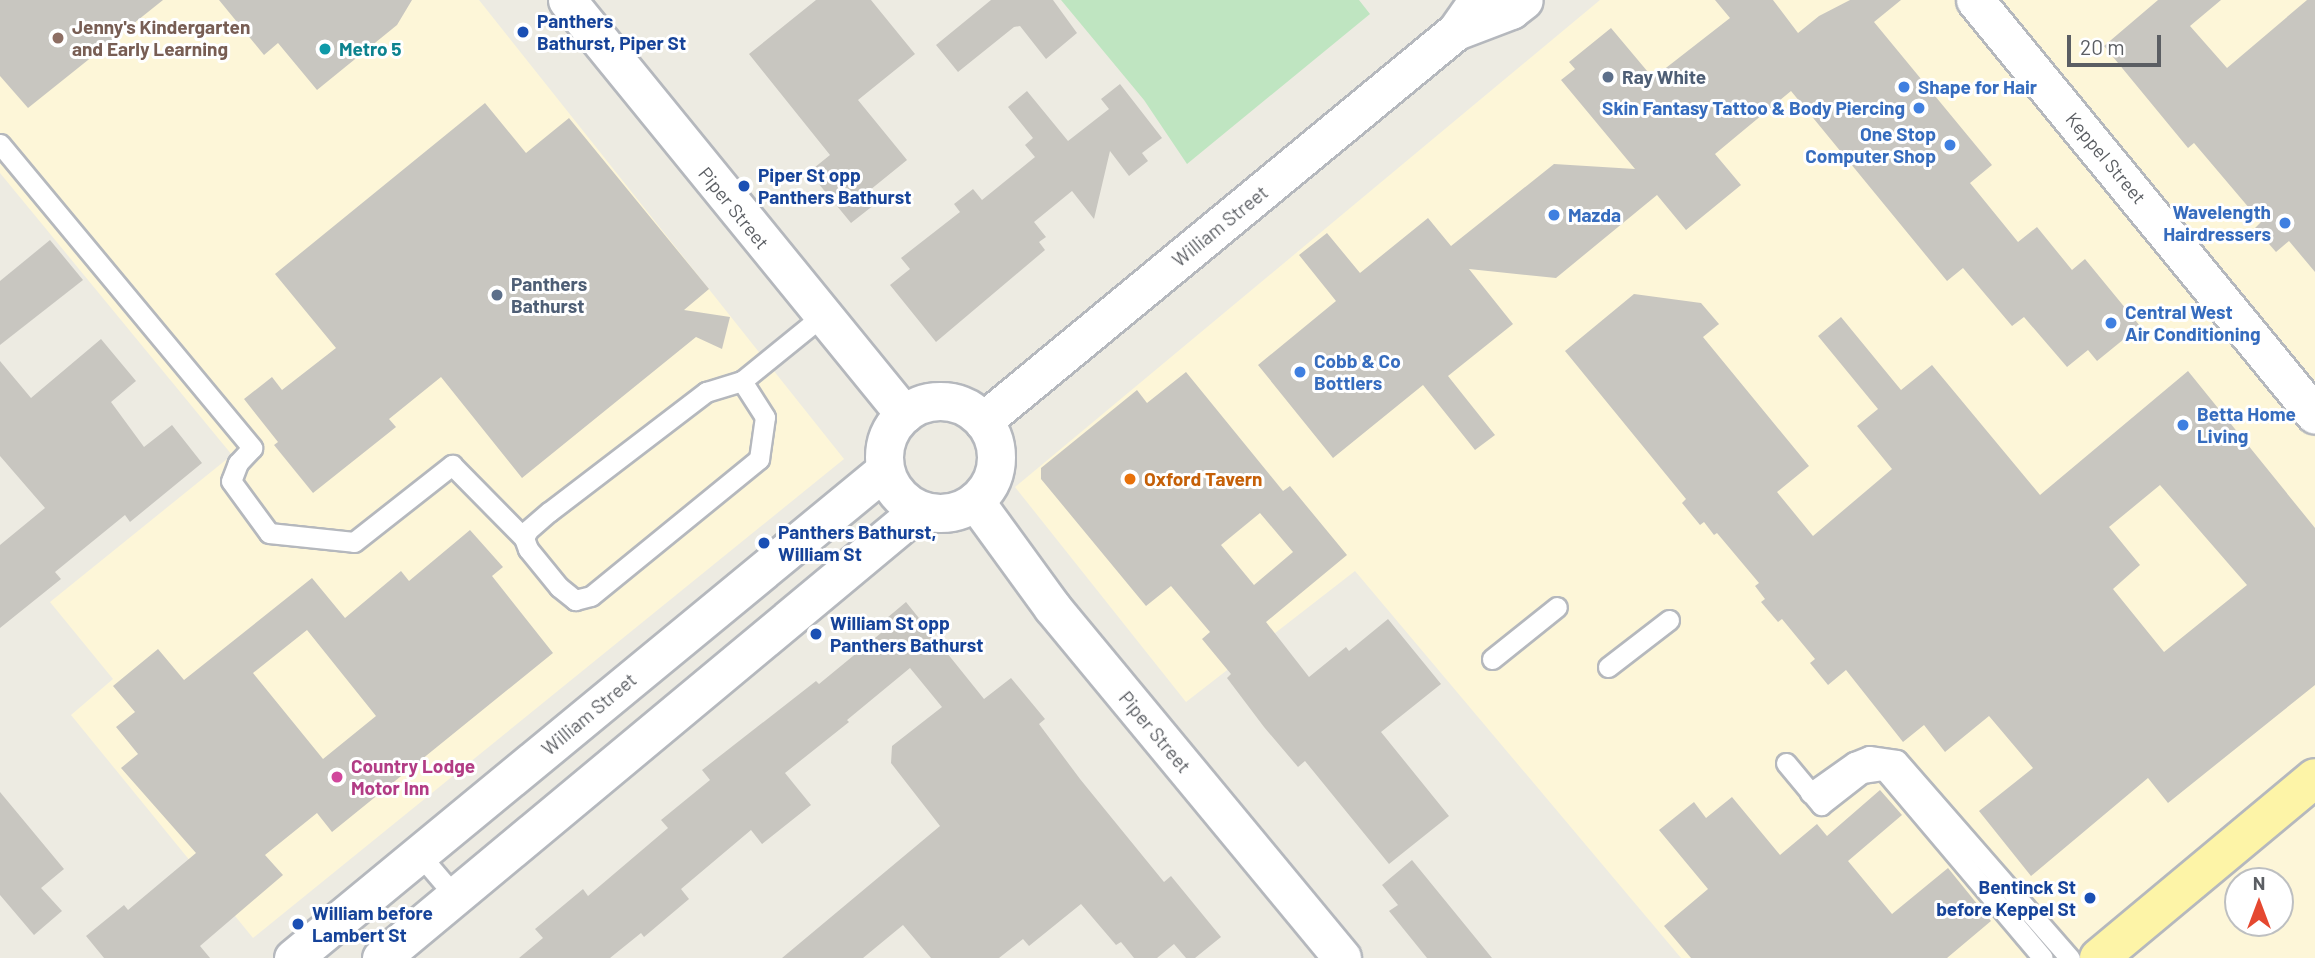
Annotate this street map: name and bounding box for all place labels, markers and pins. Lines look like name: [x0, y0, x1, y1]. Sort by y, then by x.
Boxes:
place label: Panthers Bathurst, Piper St: [537, 10, 686, 54]
place label: Jenny's Kindergarten and Early Learning: [72, 16, 250, 60]
marker: Panthers Bathurst, Piper St: [515, 24, 531, 40]
marker: Jenny's Kindergarten and Early Learning: [50, 30, 66, 46]
place label: Metro 5: [339, 38, 402, 60]
marker: Metro 5: [317, 41, 333, 57]
place label: Ray White: [1622, 66, 1706, 88]
marker: Ray White: [1600, 69, 1616, 85]
place label: Shape for Hair: [1918, 76, 2037, 98]
marker: Shape for Hair: [1896, 79, 1912, 95]
place label: Skin Fantasy Tattoo & Body Piercing: [1602, 97, 1905, 119]
marker: Skin Fantasy Tattoo & Body Piercing: [1911, 100, 1927, 116]
place label: One Stop Computer Shop: [1805, 123, 1936, 167]
marker: One Stop Computer Shop: [1942, 137, 1958, 153]
place label: Piper St opp Panthers Bathurst: [758, 164, 911, 208]
marker: Piper St opp Panthers Bathurst: [736, 178, 752, 194]
place label: Wavelength Hairdressers: [2163, 201, 2271, 245]
place label: Mazda: [1568, 204, 1621, 226]
marker: Mazda: [1546, 207, 1562, 223]
marker: Wavelength Hairdressers: [2277, 215, 2293, 231]
place label: Panthers Bathurst: [511, 273, 587, 317]
marker: Panthers Bathurst: [489, 287, 505, 303]
place label: Central West Air Conditioning: [2125, 301, 2261, 345]
marker: Central West Air Conditioning: [2103, 315, 2119, 331]
place label: Cobb & Co Bottlers: [1314, 350, 1401, 394]
marker: Cobb & Co Bottlers: [1292, 364, 1308, 380]
place label: Betta Home Living: [2197, 403, 2296, 447]
marker: Betta Home Living: [2175, 417, 2191, 433]
place label: Oxford Tavern: [1144, 468, 1262, 490]
marker: Oxford Tavern: [1122, 471, 1138, 487]
place label: Panthers Bathurst, William St: [778, 521, 936, 565]
marker: Panthers Bathurst, William St: [756, 535, 772, 551]
place label: William St opp Panthers Bathurst: [830, 612, 983, 656]
marker: William St opp Panthers Bathurst: [808, 626, 824, 642]
place label: Country Lodge Motor Inn: [351, 755, 475, 799]
marker: Country Lodge Motor Inn: [329, 769, 345, 785]
place label: Bentinck St before Keppel St: [1936, 876, 2076, 920]
marker: Bentinck St before Keppel St: [2082, 890, 2098, 906]
place label: William before Lambert St: [312, 902, 433, 946]
marker: William before Lambert St: [290, 916, 306, 932]

